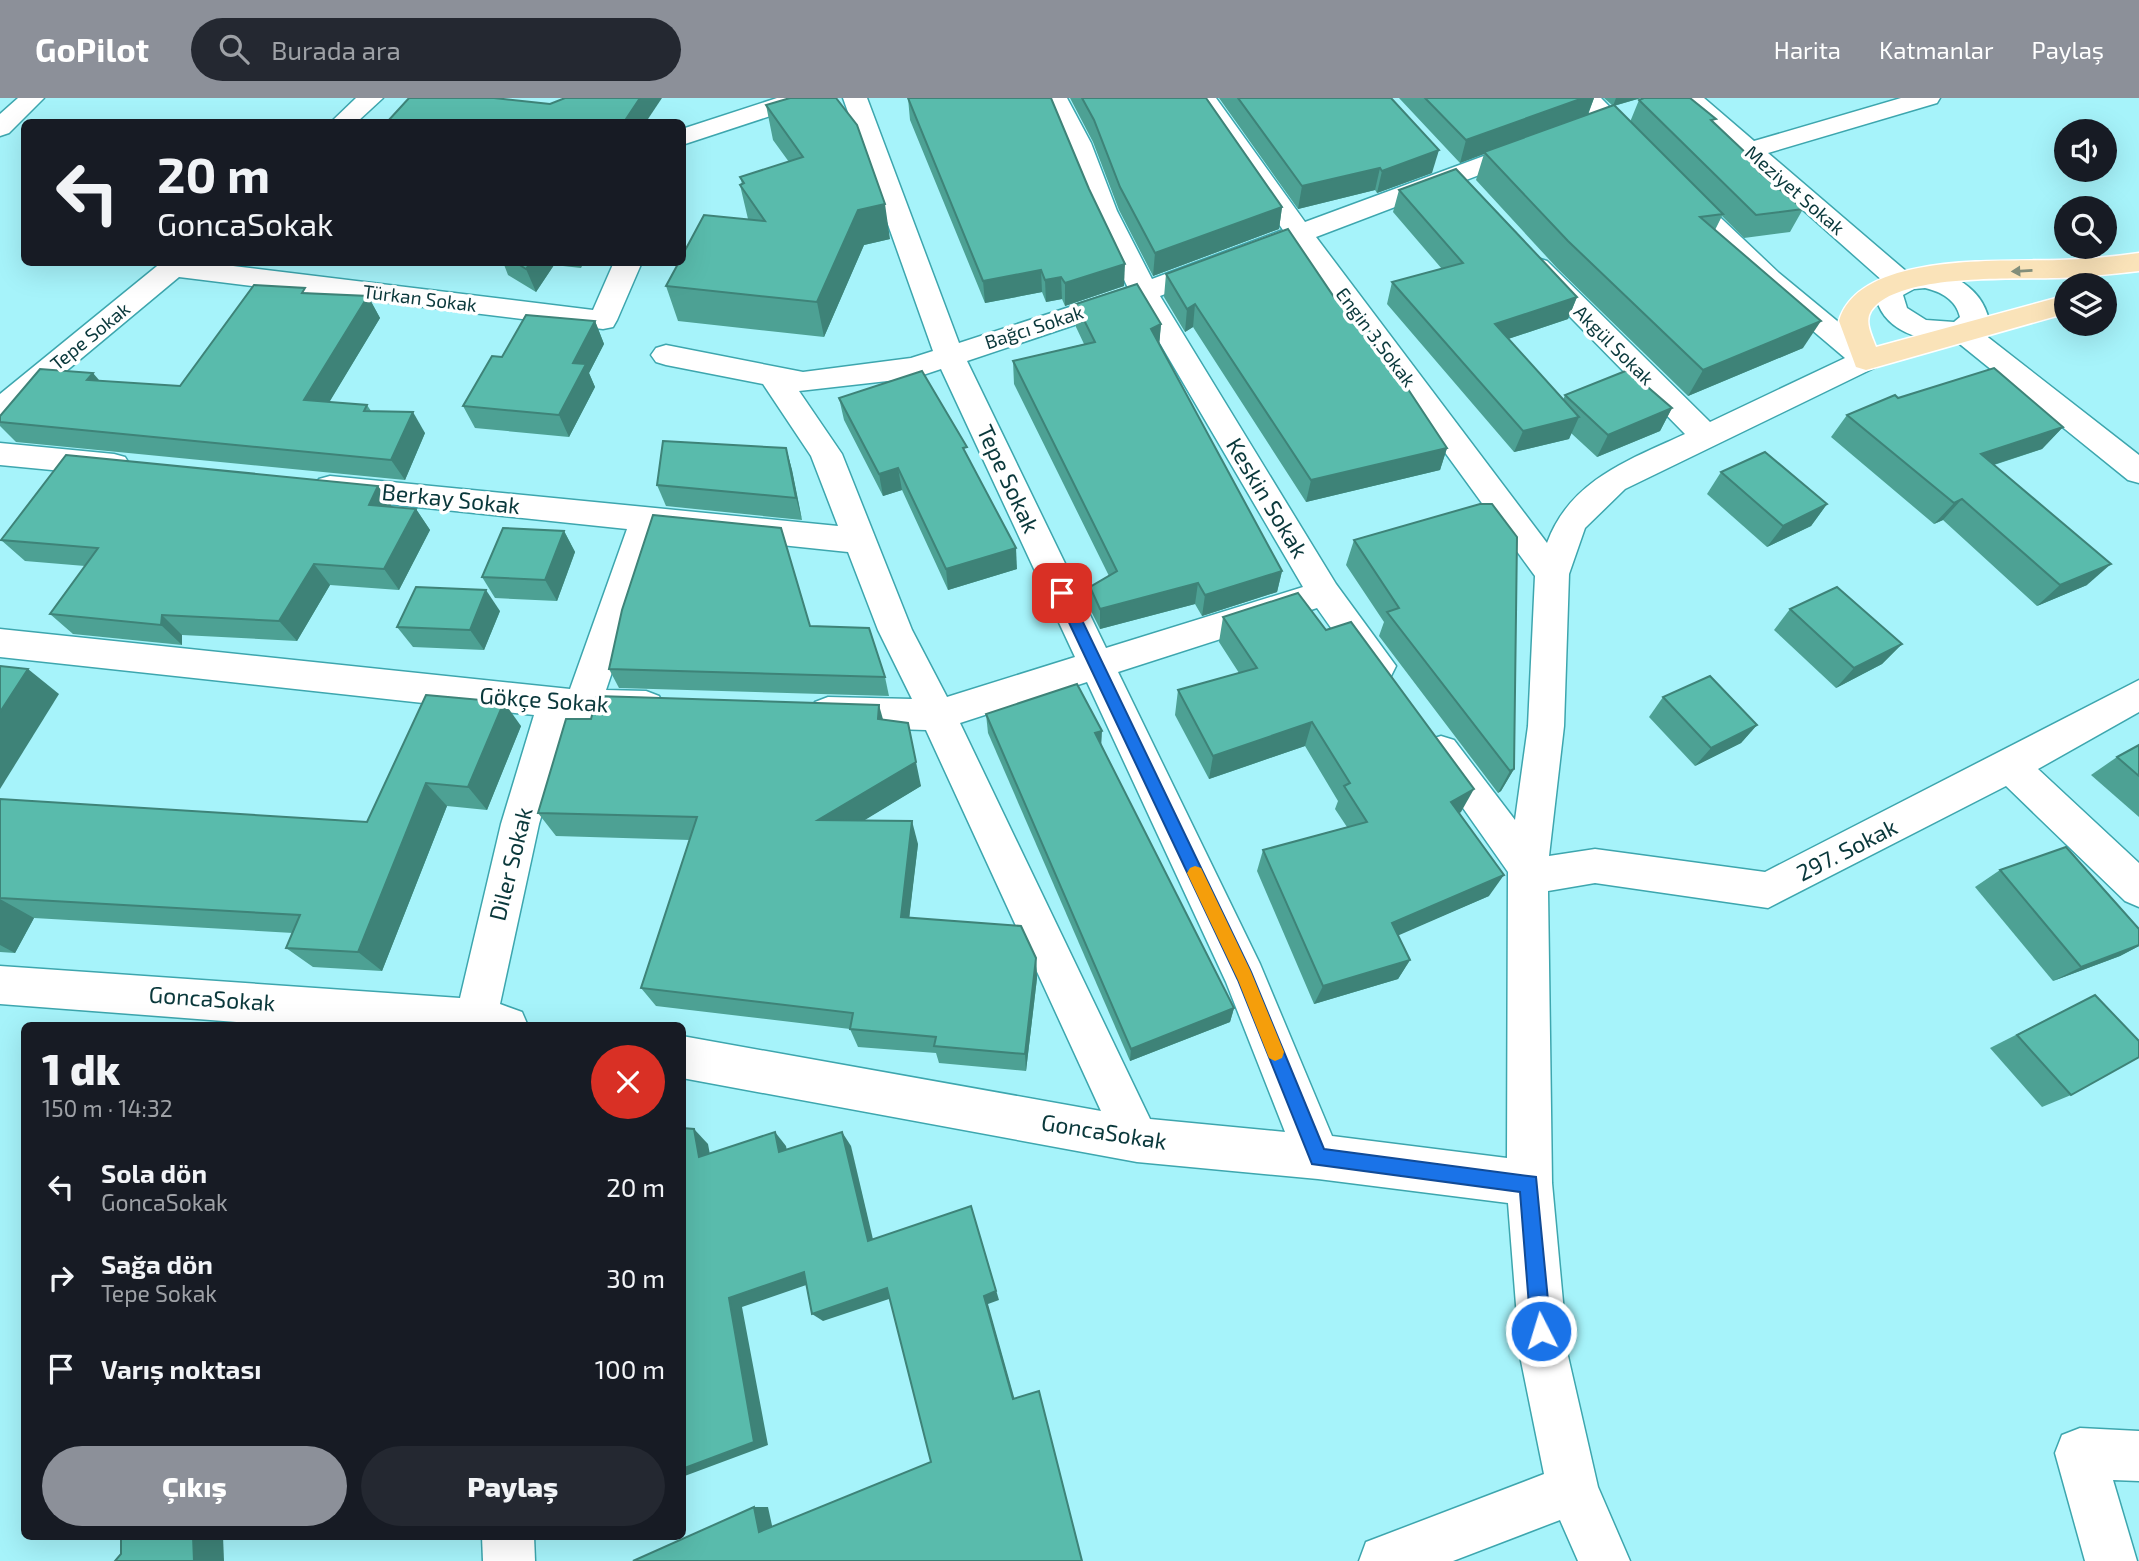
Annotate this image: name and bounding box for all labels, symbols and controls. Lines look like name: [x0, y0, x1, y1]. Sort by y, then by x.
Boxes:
search box: [191, 18, 681, 81]
text: GoPilot: [35, 29, 149, 69]
icon: search: [215, 30, 253, 68]
text: Burada ara: [271, 34, 401, 65]
text: Harita: [1774, 35, 1841, 64]
text: Katmanlar: [1879, 35, 1994, 64]
text: Paylaş: [2032, 35, 2104, 64]
map controls: [2054, 119, 2117, 336]
button: sound: [2054, 119, 2117, 182]
street label: Meziyet Sokak: [1741, 140, 1850, 239]
text: 20 m: [157, 144, 270, 203]
icon: left: [42, 147, 133, 238]
button: search: [2054, 196, 2117, 259]
text: GoncaSokak: [157, 204, 333, 242]
one-way arrow: [2011, 266, 2033, 277]
button: layers: [2054, 273, 2117, 336]
street label: Türkan Sokak: [362, 279, 479, 316]
street label: Engin 3.Sokak: [1332, 282, 1421, 391]
street label: Tepe Sokak: [45, 296, 134, 375]
street label: Bağcı Sokak: [982, 300, 1086, 353]
street label: Akgül Sokak: [1570, 300, 1659, 390]
street label: Tepe Sokak: [972, 420, 1046, 537]
street label: Keskin Sokak: [1221, 432, 1315, 563]
street label: Berkay Sokak: [381, 477, 522, 519]
pin: [1032, 563, 1092, 623]
icon: arrive: [1043, 574, 1081, 612]
street label: Gökçe Sokak: [478, 681, 610, 719]
street label: Diler Sokak: [482, 804, 538, 923]
street label: 297. Sokak: [1792, 812, 1902, 886]
street label: GoncaSokak: [148, 980, 277, 1016]
text: 1 dk: [42, 1043, 120, 1093]
button: close: [591, 1045, 665, 1119]
text: 150 m · 14:32: [42, 1094, 173, 1122]
street label: GoncaSokak: [1039, 1107, 1169, 1155]
text: Sola dön: [101, 1157, 207, 1188]
icon: left: [42, 1168, 80, 1206]
text: 20 m: [606, 1171, 665, 1202]
text: GoncaSokak: [101, 1188, 228, 1216]
text: Sağa dön: [101, 1248, 213, 1279]
icon: right: [42, 1259, 80, 1297]
text: 30 m: [606, 1262, 665, 1293]
text: Tepe Sokak: [101, 1279, 217, 1307]
position arrow: [1504, 1294, 1578, 1368]
icon: arrive: [42, 1350, 80, 1388]
text: Varış noktası: [101, 1353, 261, 1384]
text: 100 m: [595, 1353, 665, 1384]
button: Çıkış: [42, 1446, 347, 1526]
button: Paylaş: [361, 1446, 665, 1526]

